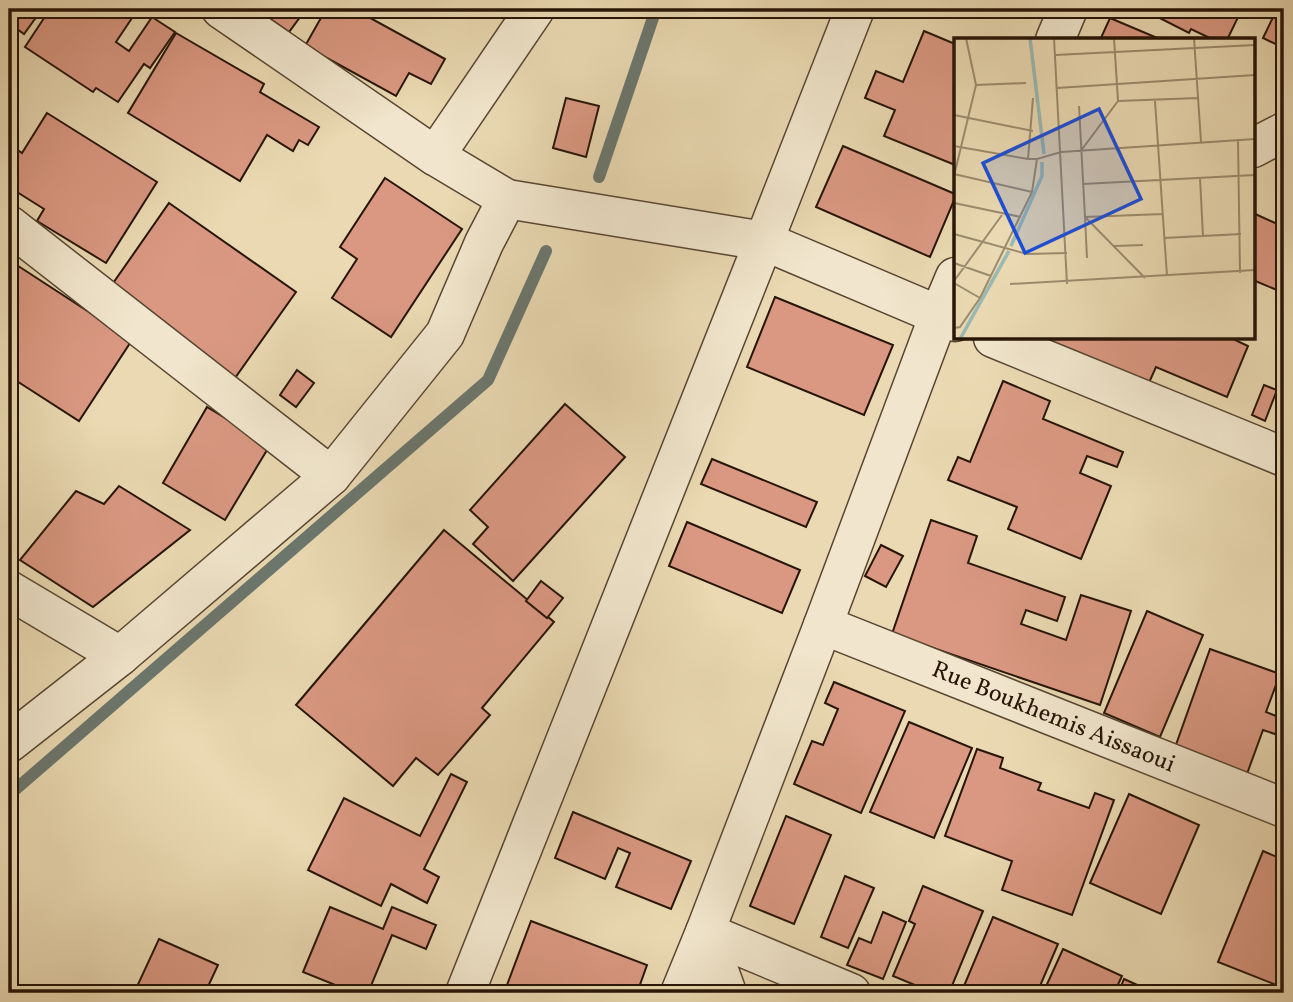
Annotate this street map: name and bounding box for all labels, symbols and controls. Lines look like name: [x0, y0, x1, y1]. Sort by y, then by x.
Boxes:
inset map: [954, 38, 1254, 340]
street label: Rue Boukhemis Aissaoui: [926, 653, 1180, 782]

